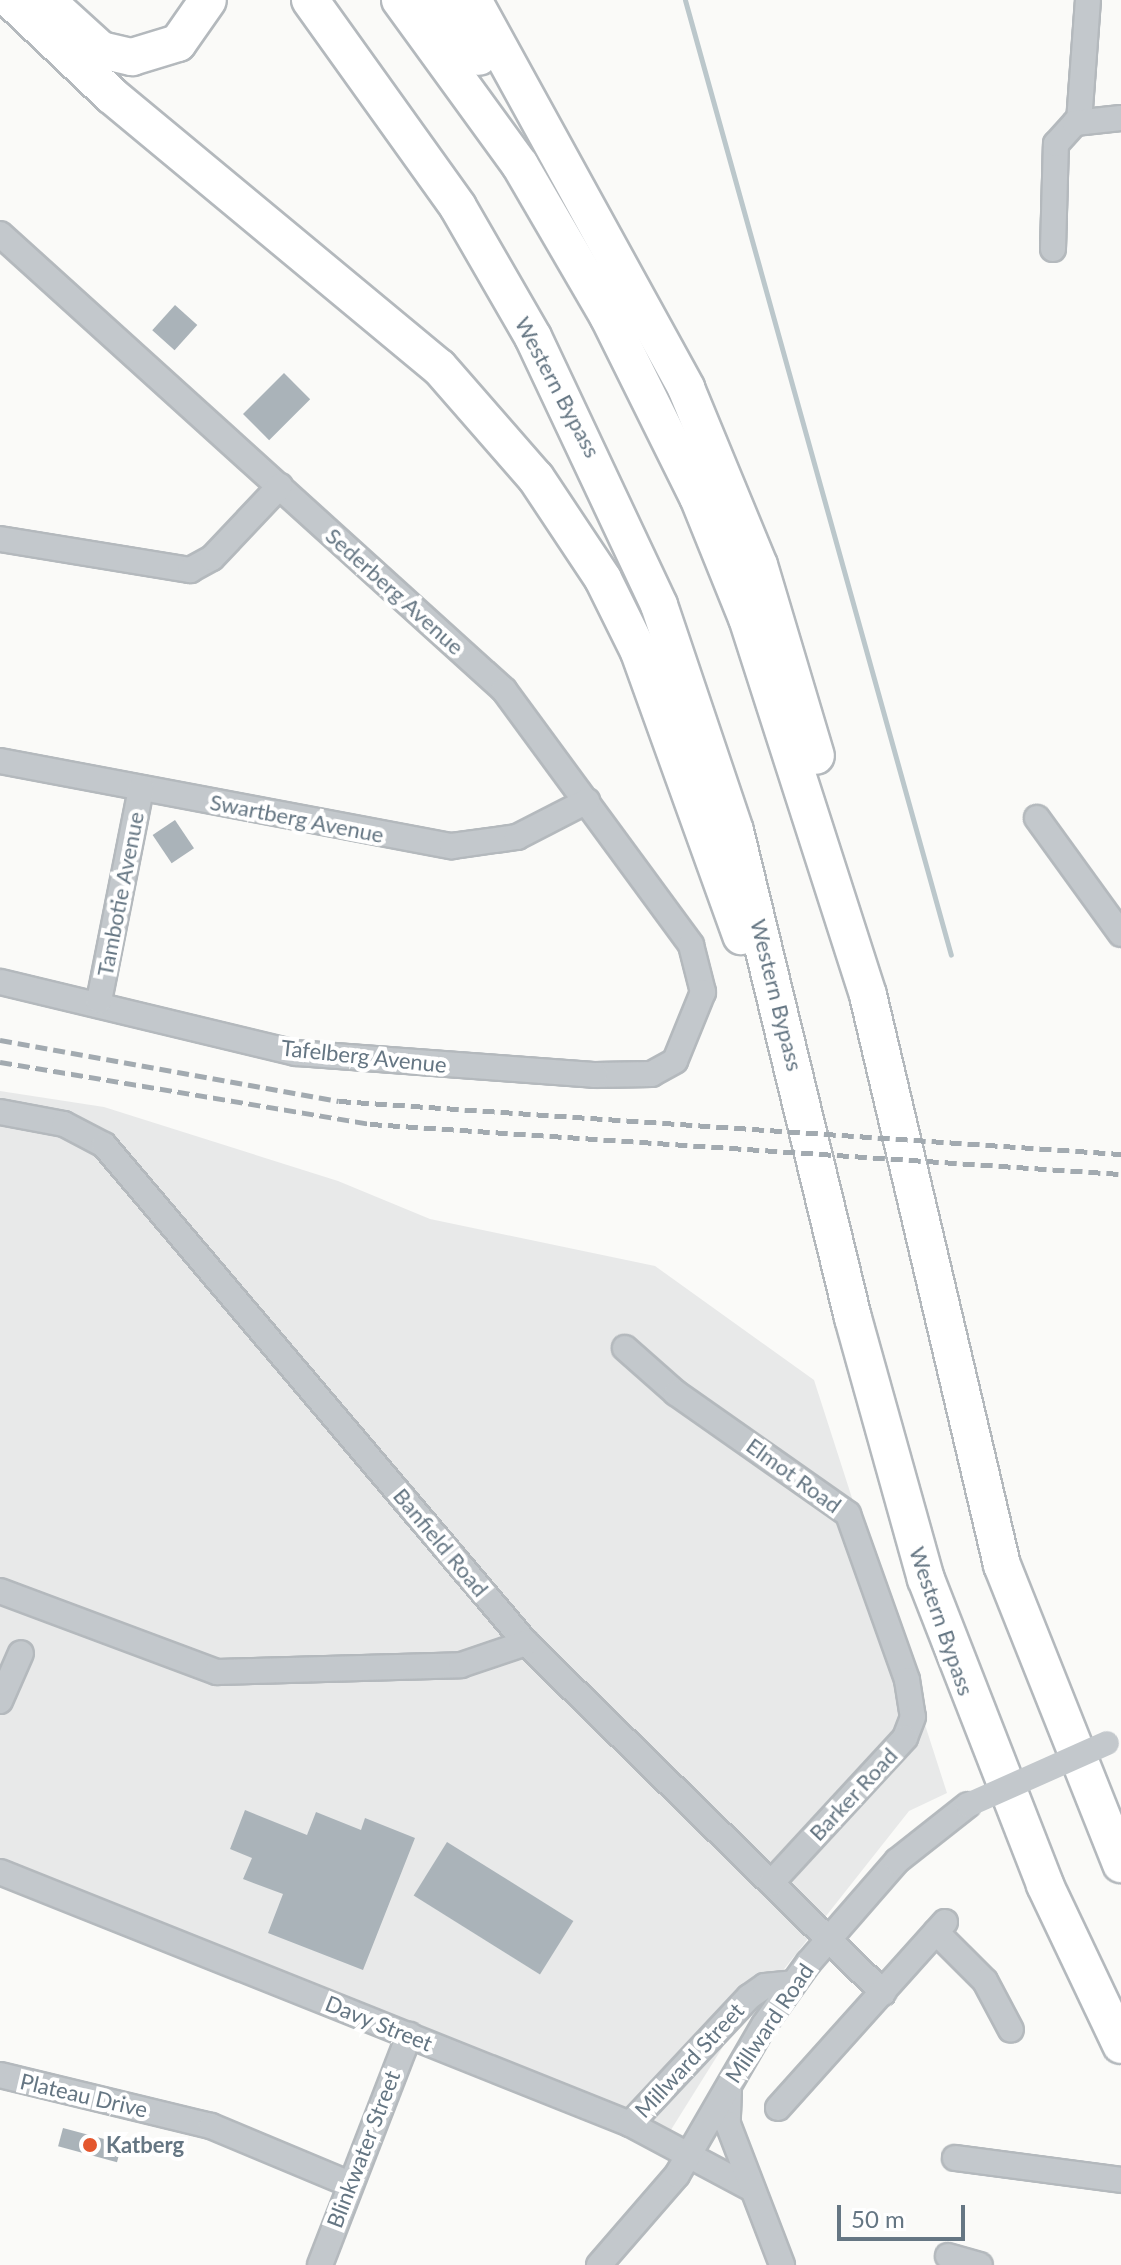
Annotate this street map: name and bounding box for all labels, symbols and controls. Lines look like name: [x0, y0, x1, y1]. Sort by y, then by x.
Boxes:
street label: Western Bypass: [510, 312, 606, 462]
street label: Sederberg Avenue: [320, 522, 470, 660]
street label: Swartberg Avenue: [208, 788, 386, 848]
street label: Tambotie Avenue: [91, 809, 149, 979]
street label: Western Bypass: [745, 916, 809, 1074]
street label: Tafelberg Avenue: [280, 1034, 448, 1078]
street label: Elmot Road: [742, 1432, 846, 1518]
street label: Banfield Road: [388, 1482, 494, 1602]
street label: Western Bypass: [904, 1543, 980, 1699]
street label: Barker Road: [803, 1742, 903, 1846]
street label: Millward Road: [719, 1958, 819, 2088]
street label: Davy Street: [321, 1990, 437, 2056]
street label: Millward Street: [629, 1997, 749, 2123]
street label: Blinkwater Street: [321, 2066, 405, 2232]
street label: Plateau Drive: [18, 2068, 150, 2122]
place label: Katberg: [106, 2132, 184, 2158]
marker: Katberg: [81, 2136, 99, 2154]
scale bar: [841, 2189, 969, 2239]
text: 50 m: [851, 2204, 905, 2233]

